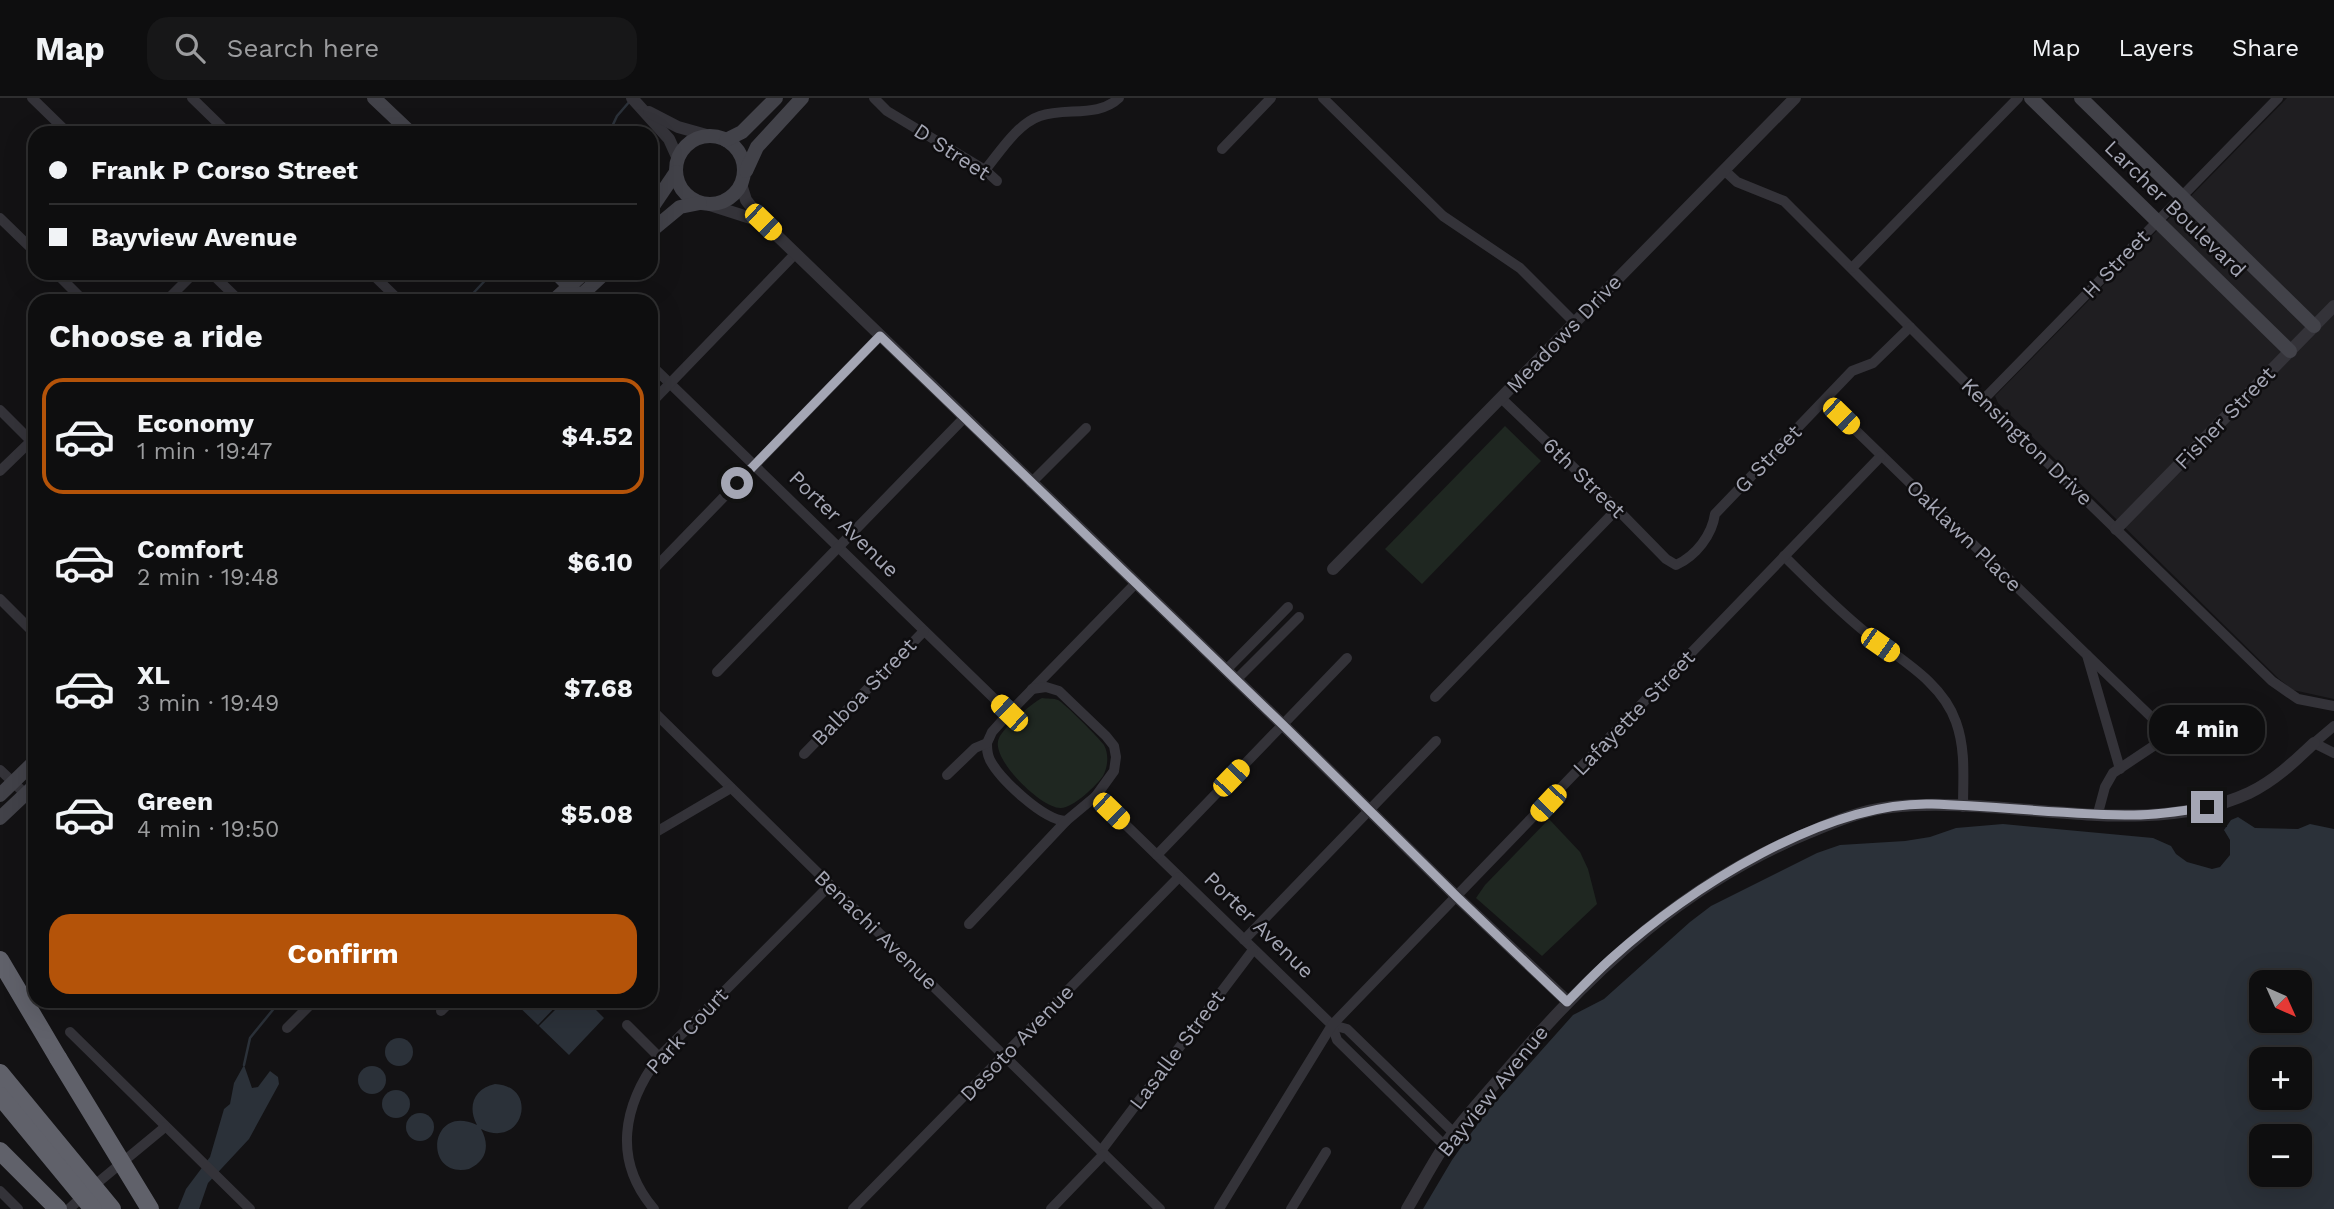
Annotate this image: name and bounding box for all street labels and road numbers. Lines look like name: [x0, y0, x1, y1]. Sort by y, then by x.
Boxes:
street label: D Street: [910, 118, 995, 185]
street label: Larcher Boulevard: [2100, 135, 2251, 282]
street label: H Street: [2077, 224, 2155, 303]
street label: Meadows Drive: [1501, 269, 1626, 398]
street label: Fisher Street: [2169, 361, 2280, 474]
street label: Kensington Drive: [1957, 373, 2098, 511]
street label: G Street: [1729, 419, 1806, 498]
street label: 6th Street: [1538, 432, 1631, 523]
street label: Porter Avenue: [784, 465, 904, 582]
street label: Oaklawn Place: [1902, 474, 2027, 597]
street label: Balboa Street: [806, 633, 921, 751]
street label: Lafayette Street: [1567, 645, 1700, 781]
street label: Benachi Avenue: [810, 864, 943, 995]
street label: Porter Avenue: [1199, 866, 1319, 983]
street label: Desoto Avenue: [955, 979, 1079, 1106]
street label: Park Court: [640, 982, 733, 1079]
street label: Lasalle Street: [1124, 985, 1230, 1114]
street label: Bayview Avenue: [1432, 1020, 1553, 1161]

